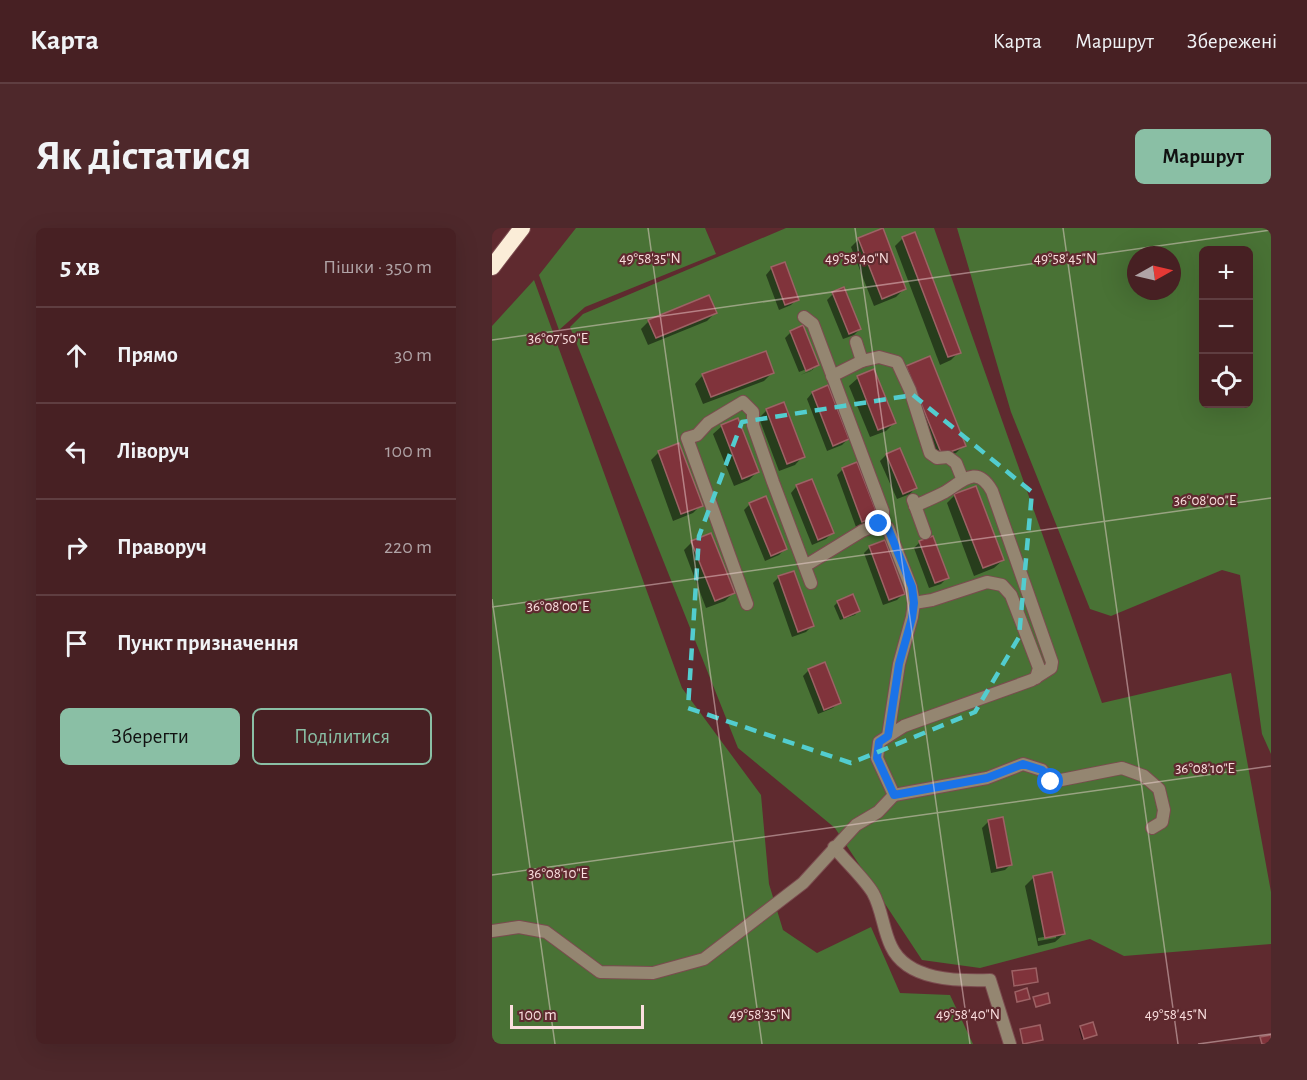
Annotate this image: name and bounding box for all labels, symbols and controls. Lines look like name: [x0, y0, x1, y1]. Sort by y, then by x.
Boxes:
text: Карта: [30, 27, 99, 55]
text: Карта: [993, 31, 1042, 52]
text: Маршрут: [1075, 31, 1154, 52]
text: Збережені: [1187, 31, 1277, 52]
button: Маршрут: [1135, 129, 1271, 184]
text: Як дістатися: [36, 135, 251, 177]
north arrow: [1127, 246, 1181, 300]
map controls: [1199, 246, 1253, 408]
button: +: [1199, 246, 1253, 300]
text: 49°58'35"N: [619, 251, 681, 266]
text: 49°58'40"N: [825, 251, 889, 266]
text: 49°58'45"N: [1034, 251, 1096, 266]
text: 5 хв: [60, 254, 100, 280]
text: Пішки · 350 m: [323, 257, 432, 277]
button: −: [1199, 300, 1253, 354]
text: 36°07'50"E: [528, 331, 588, 346]
icon: ahead: [60, 339, 93, 372]
text: Прямо: [117, 344, 178, 366]
text: 30 m: [394, 345, 432, 365]
button: locate: [1199, 354, 1253, 408]
icon: left: [60, 435, 93, 468]
text: Ліворуч: [117, 440, 190, 462]
text: 100 m: [385, 441, 432, 461]
text: 36°08'00"E: [1174, 493, 1236, 508]
route end: [865, 510, 891, 536]
icon: right: [60, 531, 93, 564]
text: Праворуч: [117, 536, 207, 558]
text: 220 m: [384, 537, 432, 557]
text: 36°08'00"E: [527, 599, 589, 614]
icon: arrive: [60, 627, 93, 660]
text: Пункт призначення: [117, 632, 299, 654]
button: Зберегти: [60, 708, 240, 765]
button: Поділитися: [252, 708, 432, 765]
text: 36°08'10"E: [1175, 761, 1235, 776]
route start: [1037, 768, 1063, 794]
text: 36°08'10"E: [528, 866, 588, 881]
scale bar: [510, 1002, 644, 1030]
text: 100 m: [519, 1007, 557, 1023]
text: 49°58'35"N: [729, 1007, 791, 1022]
text: 49°58'40"N: [936, 1007, 1000, 1022]
text: 49°58'45"N: [1145, 1007, 1207, 1022]

